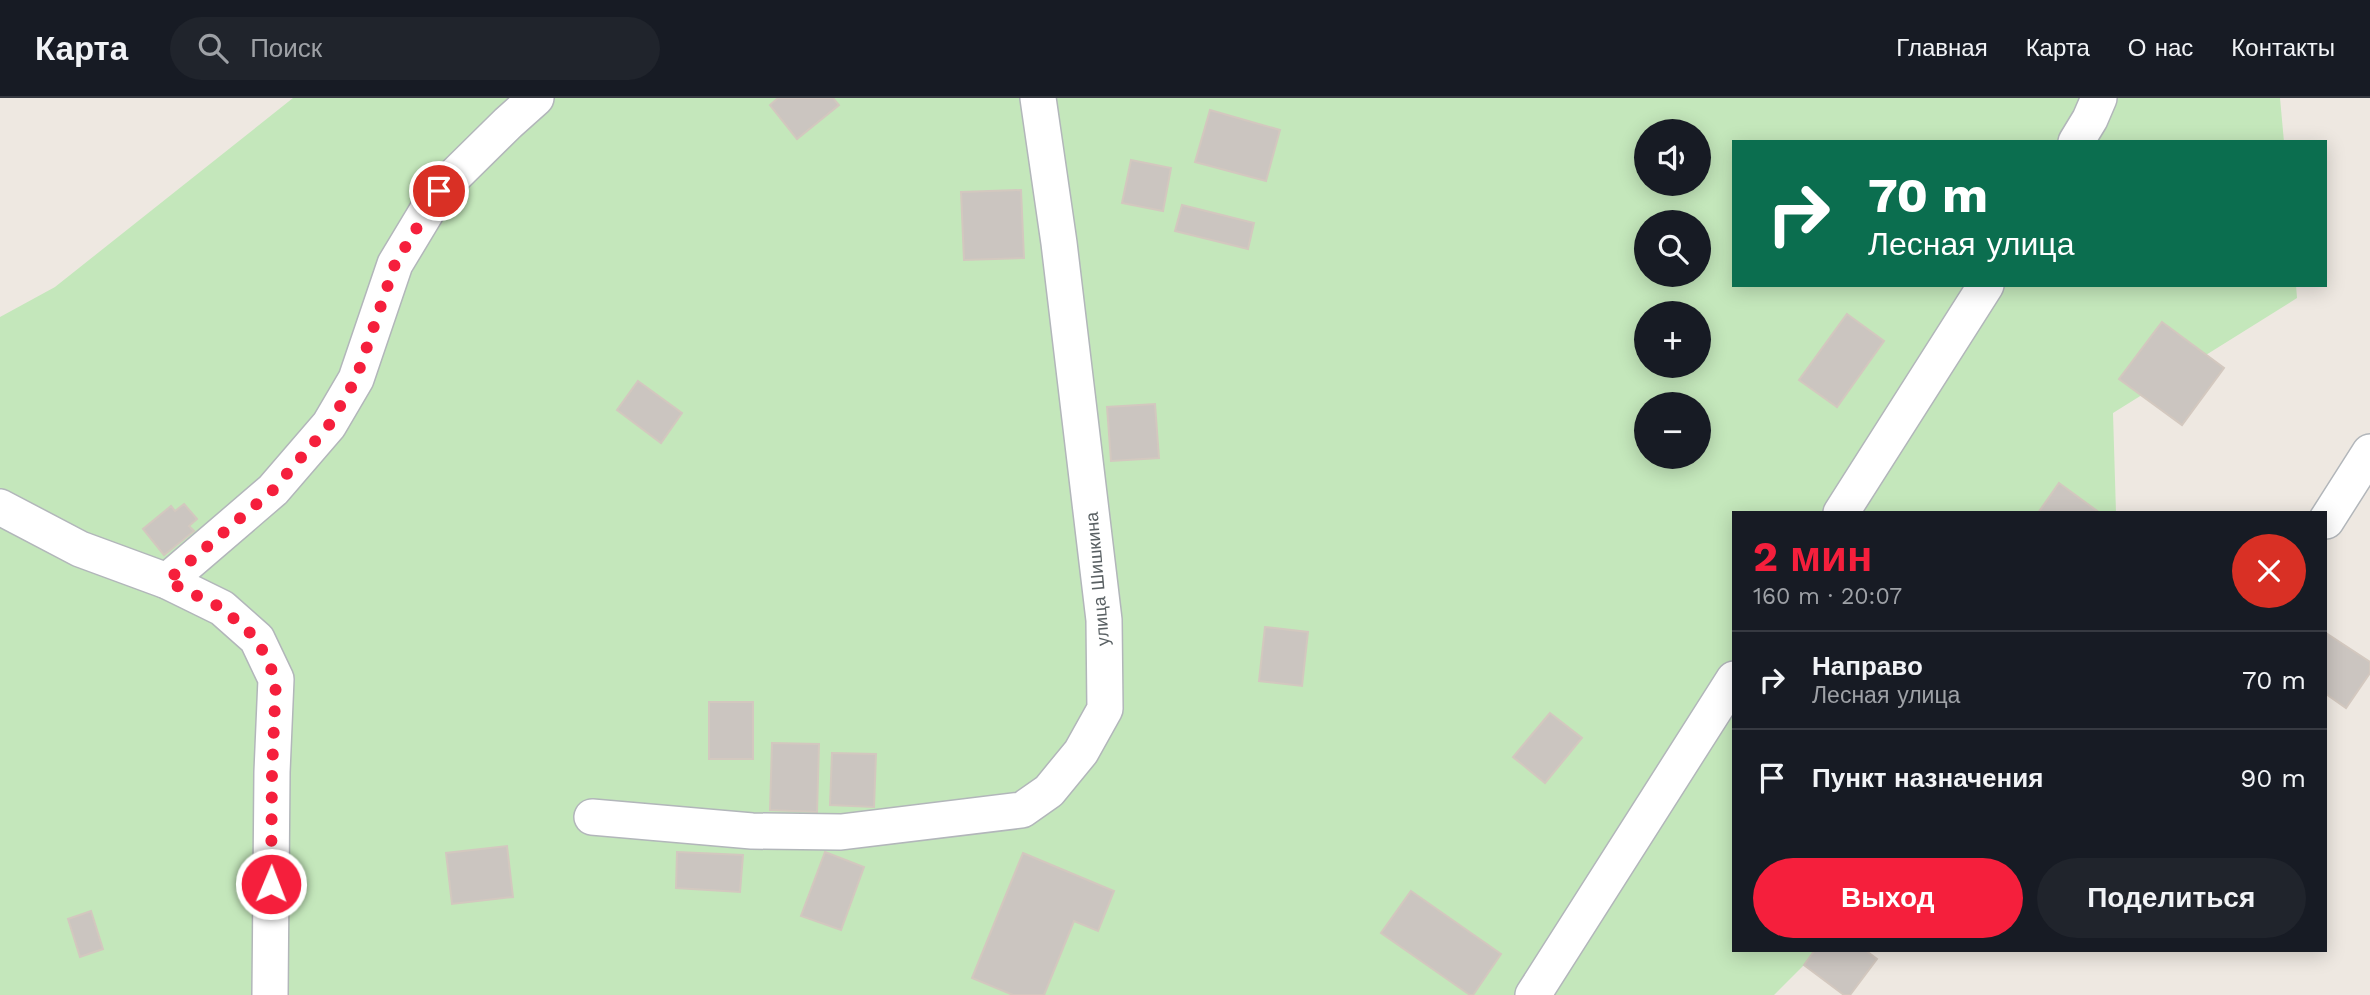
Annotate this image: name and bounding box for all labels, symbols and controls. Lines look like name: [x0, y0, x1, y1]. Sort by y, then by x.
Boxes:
search box: [170, 17, 660, 80]
text: Карта: [35, 29, 128, 68]
icon: search: [194, 29, 232, 67]
text: Поиск: [250, 33, 322, 63]
text: Главная: [1896, 34, 1988, 62]
text: Карта: [2026, 34, 2090, 62]
text: О нас: [2128, 34, 2193, 62]
text: Контакты: [2231, 34, 2335, 62]
map controls: [1634, 119, 1711, 469]
button: sound: [1634, 119, 1711, 196]
pin: [409, 161, 469, 221]
text: 70 m: [1868, 166, 1988, 224]
icon: right: [1753, 168, 1844, 259]
icon: arrive: [420, 172, 458, 210]
button: search: [1634, 210, 1711, 287]
text: Лесная улица: [1868, 225, 2074, 263]
button: +: [1634, 301, 1711, 378]
button: −: [1634, 392, 1711, 469]
street label: улица Шишкина: [1081, 510, 1113, 647]
text: 2 мин: [1753, 532, 1872, 581]
button: close: [2232, 534, 2306, 608]
text: 160 m · 20:07: [1753, 583, 1902, 610]
text: Направо: [1812, 651, 1923, 681]
icon: right: [1753, 661, 1791, 699]
text: 70 m: [2242, 665, 2306, 695]
text: Лесная улица: [1812, 682, 1960, 709]
icon: arrive: [1753, 759, 1791, 797]
text: Пункт назначения: [1812, 763, 2043, 793]
text: 90 m: [2240, 763, 2306, 793]
position arrow: [234, 847, 308, 921]
button: Выход: [1753, 858, 2023, 938]
button: Поделиться: [2037, 858, 2306, 938]

